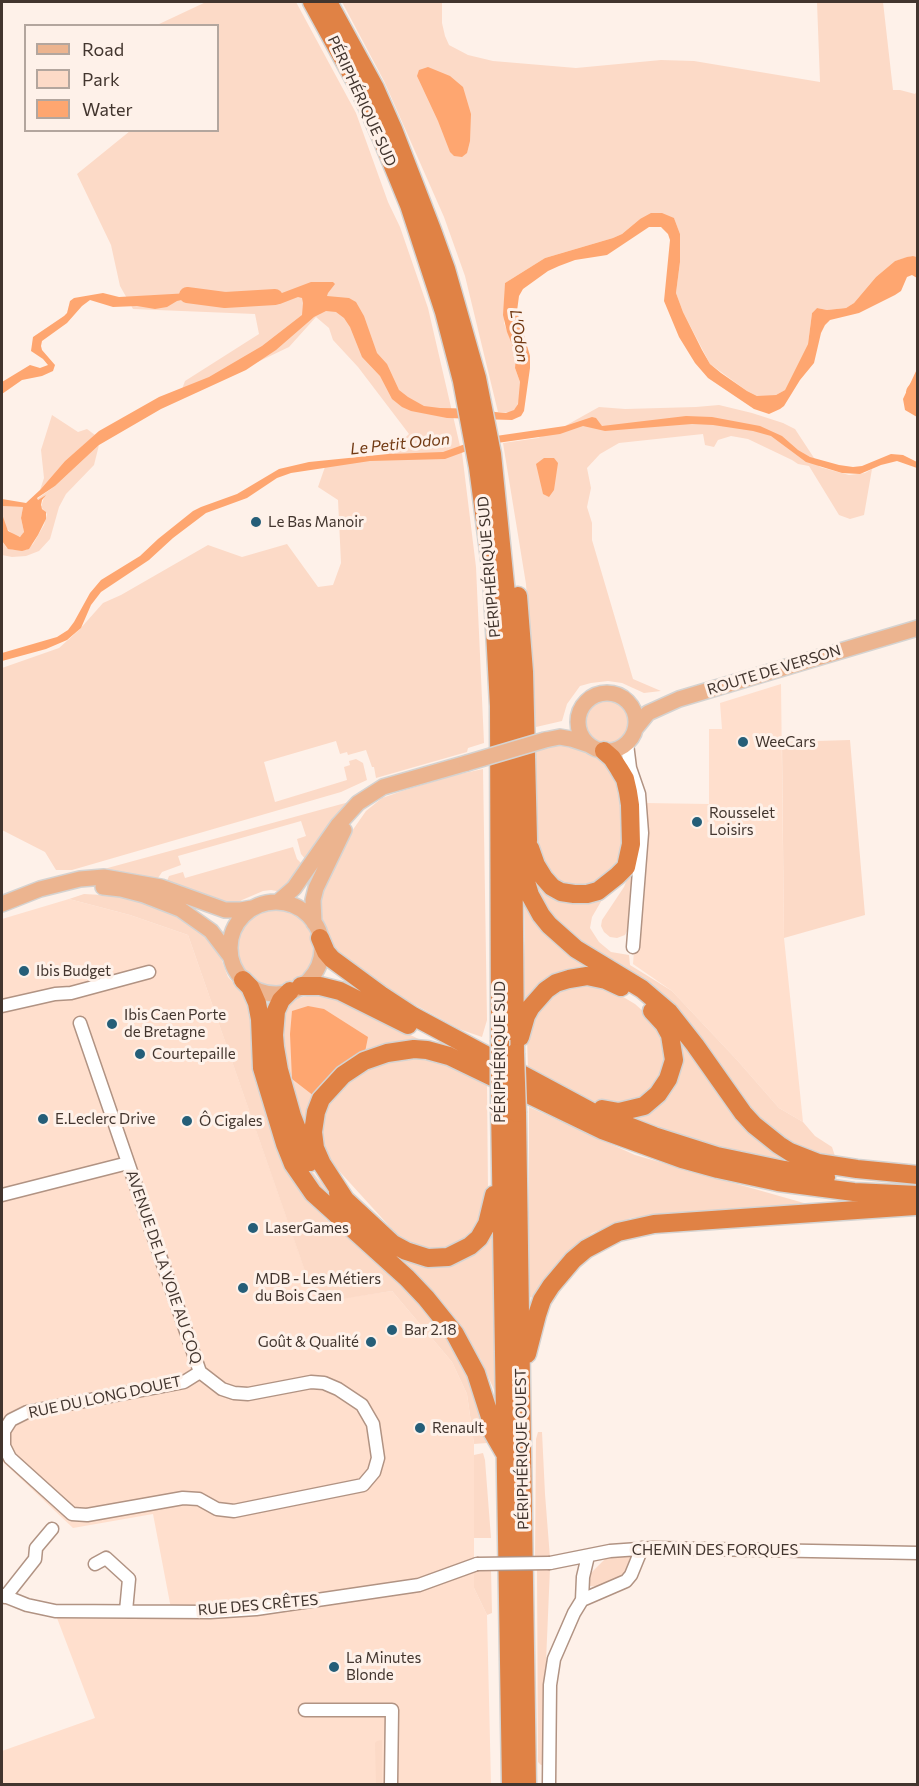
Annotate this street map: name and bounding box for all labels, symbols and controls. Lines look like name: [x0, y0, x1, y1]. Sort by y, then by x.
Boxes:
legend: [24, 24, 219, 132]
street label: PÉRIPHÉRIQUE SUD: [324, 33, 400, 169]
text: Road: [82, 38, 124, 60]
text: Park: [82, 68, 120, 90]
text: Water: [82, 98, 133, 120]
water label: L'Odon: [506, 308, 532, 364]
water label: Le Petit Odon: [349, 429, 451, 459]
street label: PÉRIPHÉRIQUE SUD: [474, 495, 504, 639]
place label: Le Bas Manoir: [268, 513, 364, 531]
marker: Le Bas Manoir: [249, 515, 263, 529]
street label: ROUTE DE VERSON: [705, 641, 843, 699]
place label: WeeCars: [755, 733, 816, 751]
marker: WeeCars: [736, 735, 750, 749]
place label: Rousselet Loisirs: [709, 804, 775, 839]
marker: Rousselet Loisirs: [690, 815, 704, 829]
place label: Ibis Budget: [36, 962, 111, 980]
marker: Ibis Budget: [17, 964, 31, 978]
street label: PÉRIPHÉRIQUE SUD: [491, 981, 509, 1123]
place label: Ibis Caen Porte de Bretagne: [124, 1006, 226, 1041]
marker: Ibis Caen Porte de Bretagne: [105, 1017, 119, 1031]
place label: Courtepaille: [152, 1045, 236, 1063]
marker: Courtepaille: [133, 1047, 147, 1061]
place label: E.Leclerc Drive: [55, 1110, 155, 1128]
marker: E.Leclerc Drive: [36, 1112, 50, 1126]
place label: Ô Cigales: [199, 1112, 263, 1130]
marker: Ô Cigales: [180, 1114, 194, 1128]
street label: AVENUE DE LA VOIE AU COQ: [122, 1168, 206, 1366]
place label: LaserGames: [265, 1219, 349, 1237]
marker: LaserGames: [246, 1221, 260, 1235]
place label: MDB - Les Métiers du Bois Caen: [255, 1270, 381, 1305]
marker: MDB - Les Métiers du Bois Caen: [236, 1281, 250, 1295]
place label: Bar 2.18: [404, 1321, 457, 1339]
marker: Bar 2.18: [385, 1323, 399, 1337]
place label: Goût & Qualité: [258, 1333, 359, 1351]
marker: Goût & Qualité: [364, 1335, 378, 1349]
street label: PÉRIPHÉRIQUE OUEST: [512, 1368, 532, 1530]
street label: RUE DU LONG DOUET: [27, 1372, 183, 1422]
place label: Renault: [432, 1419, 484, 1437]
marker: Renault: [413, 1421, 427, 1435]
street label: CHEMIN DES FORQUES: [632, 1541, 798, 1559]
street label: RUE DES CRÊTES: [197, 1591, 319, 1619]
place label: La Minutes Blonde: [346, 1649, 421, 1684]
marker: La Minutes Blonde: [327, 1660, 341, 1674]

